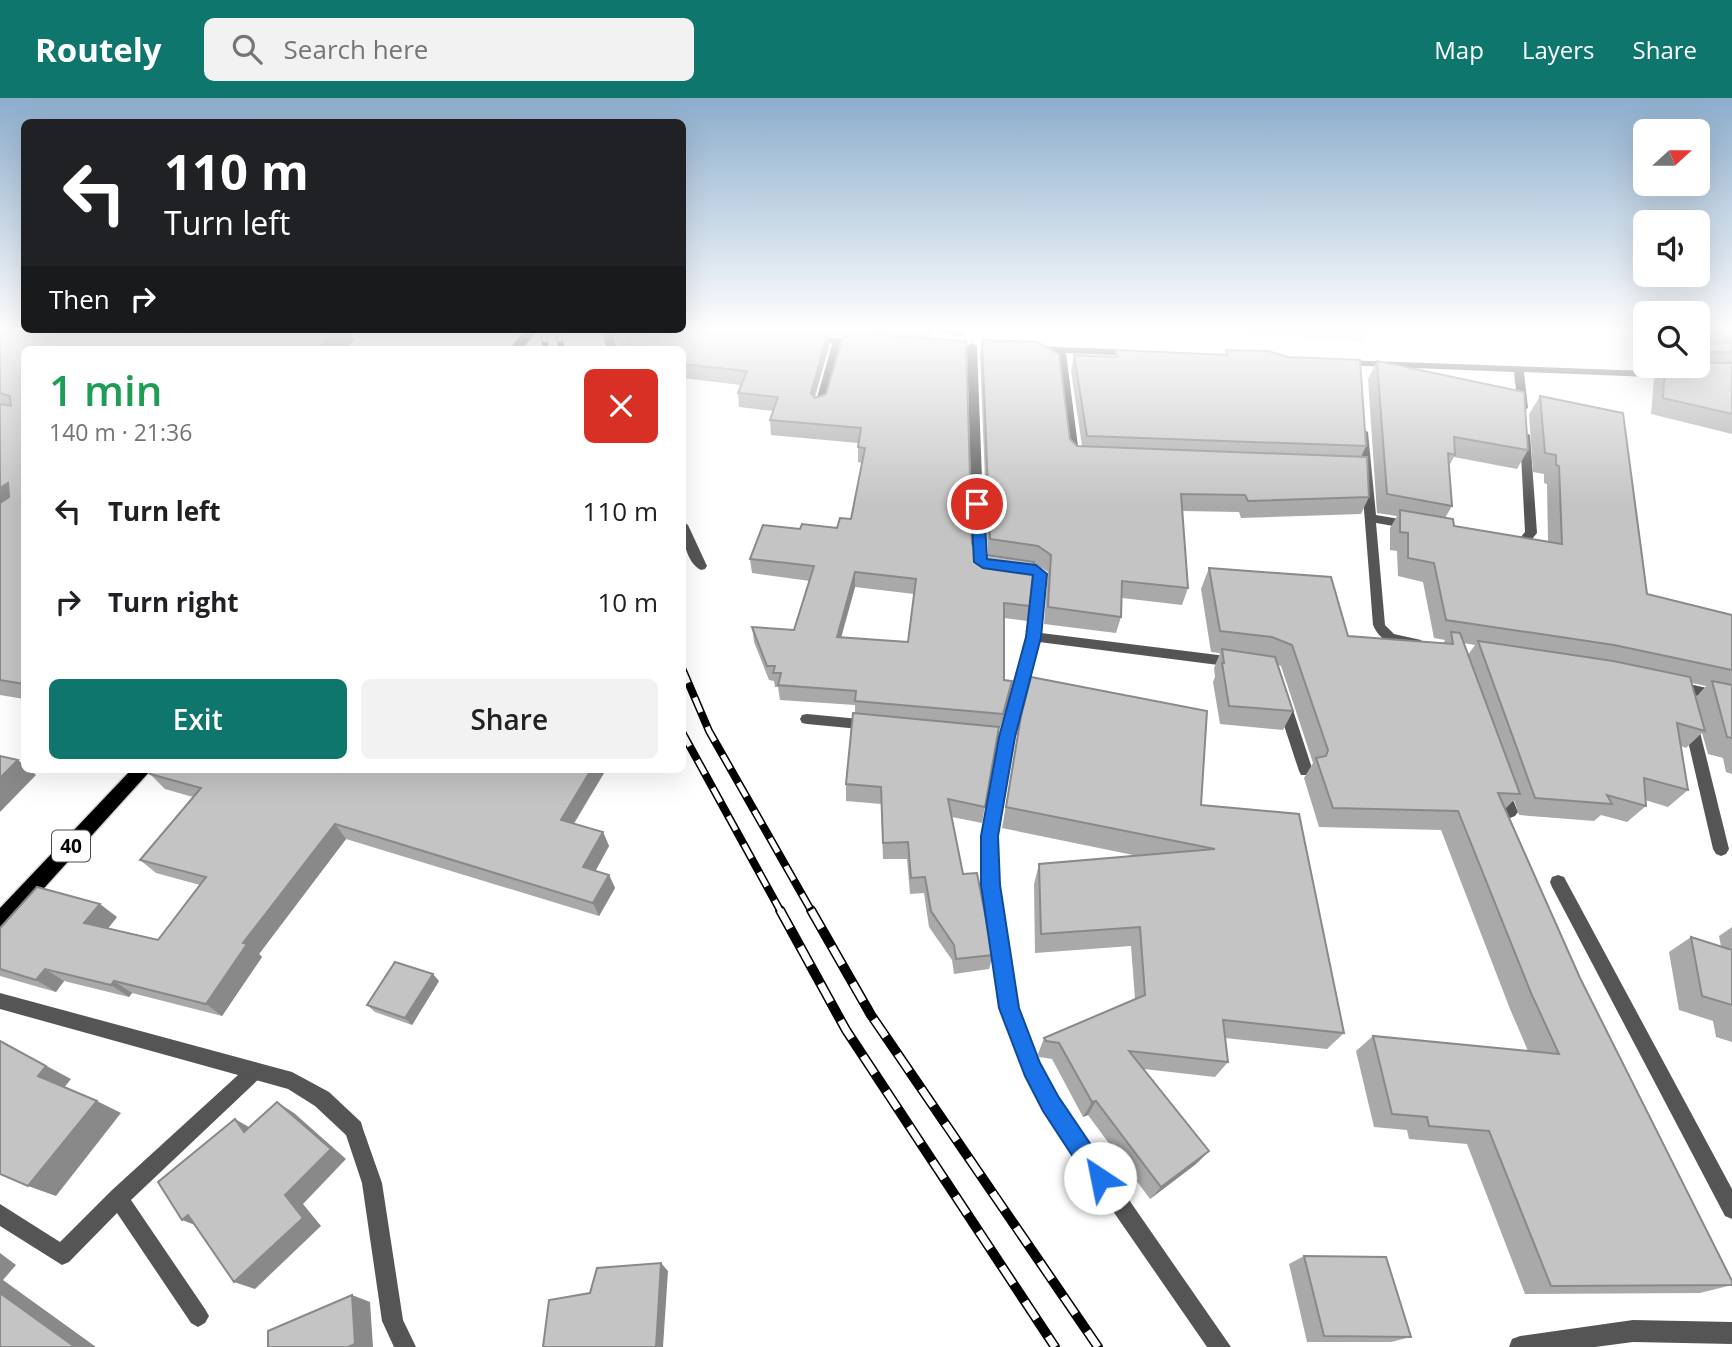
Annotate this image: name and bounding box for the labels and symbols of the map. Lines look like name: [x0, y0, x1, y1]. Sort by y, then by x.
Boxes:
north arrow: [1633, 119, 1710, 196]
pin: [947, 474, 1007, 534]
road number: 40: [52, 831, 90, 862]
position arrow: [1063, 1141, 1137, 1215]

